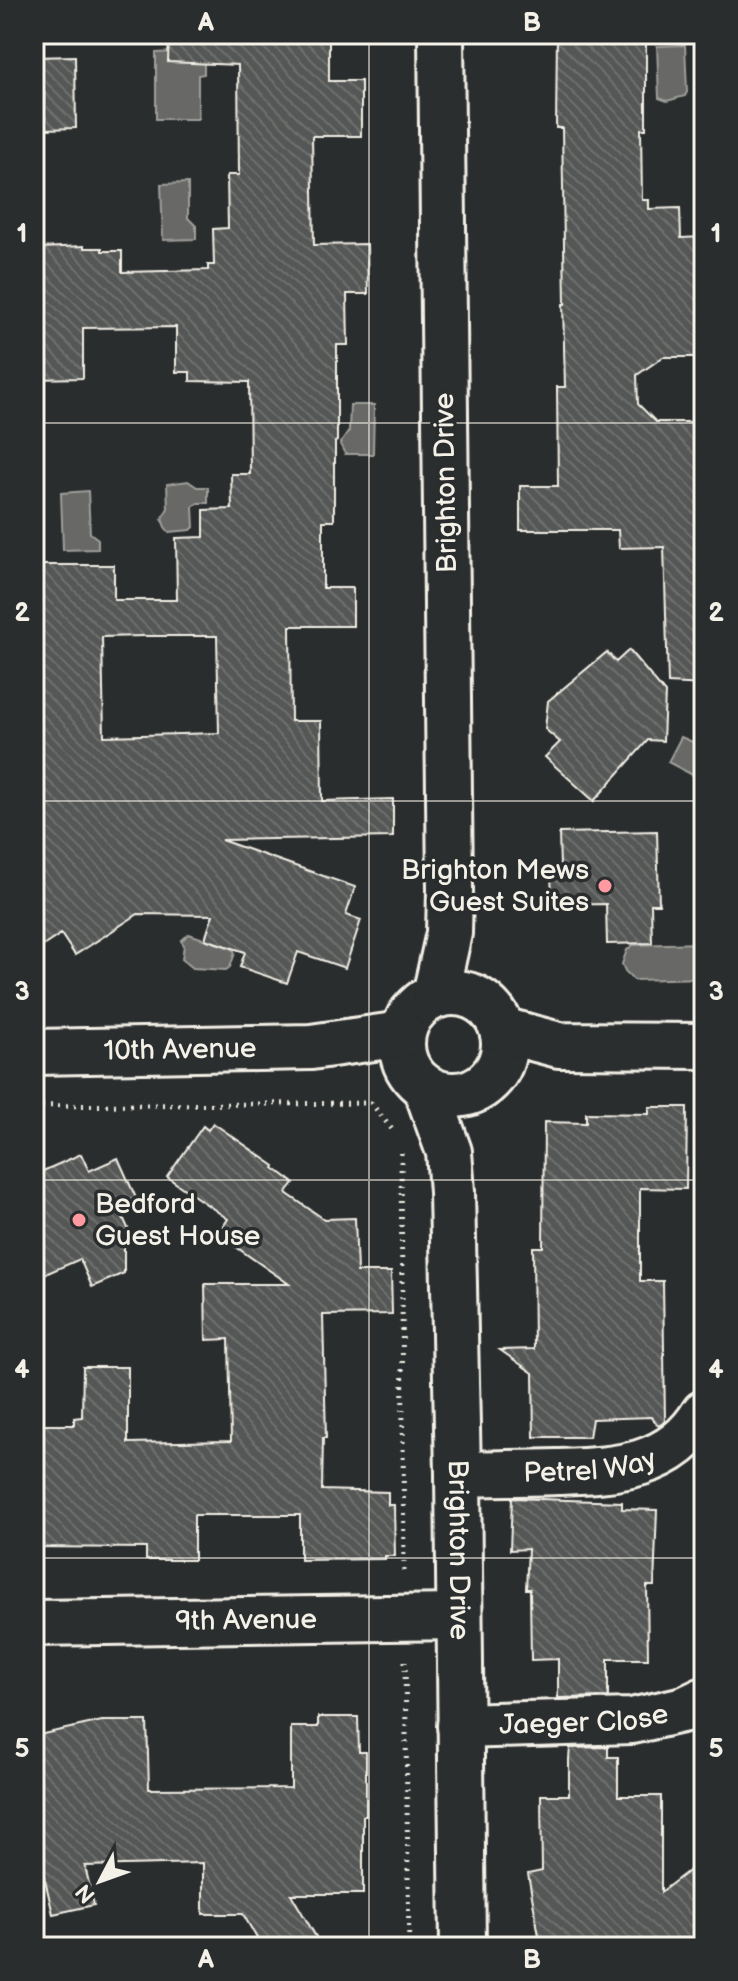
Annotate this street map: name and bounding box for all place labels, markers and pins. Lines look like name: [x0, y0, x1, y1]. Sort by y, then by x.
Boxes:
place label: Brighton Mews Guest Suites: [401, 854, 589, 919]
marker: Brighton Mews Guest Suites: [596, 877, 614, 895]
place label: Bedford Guest House: [95, 1188, 260, 1253]
marker: Bedford Guest House: [70, 1211, 88, 1229]

